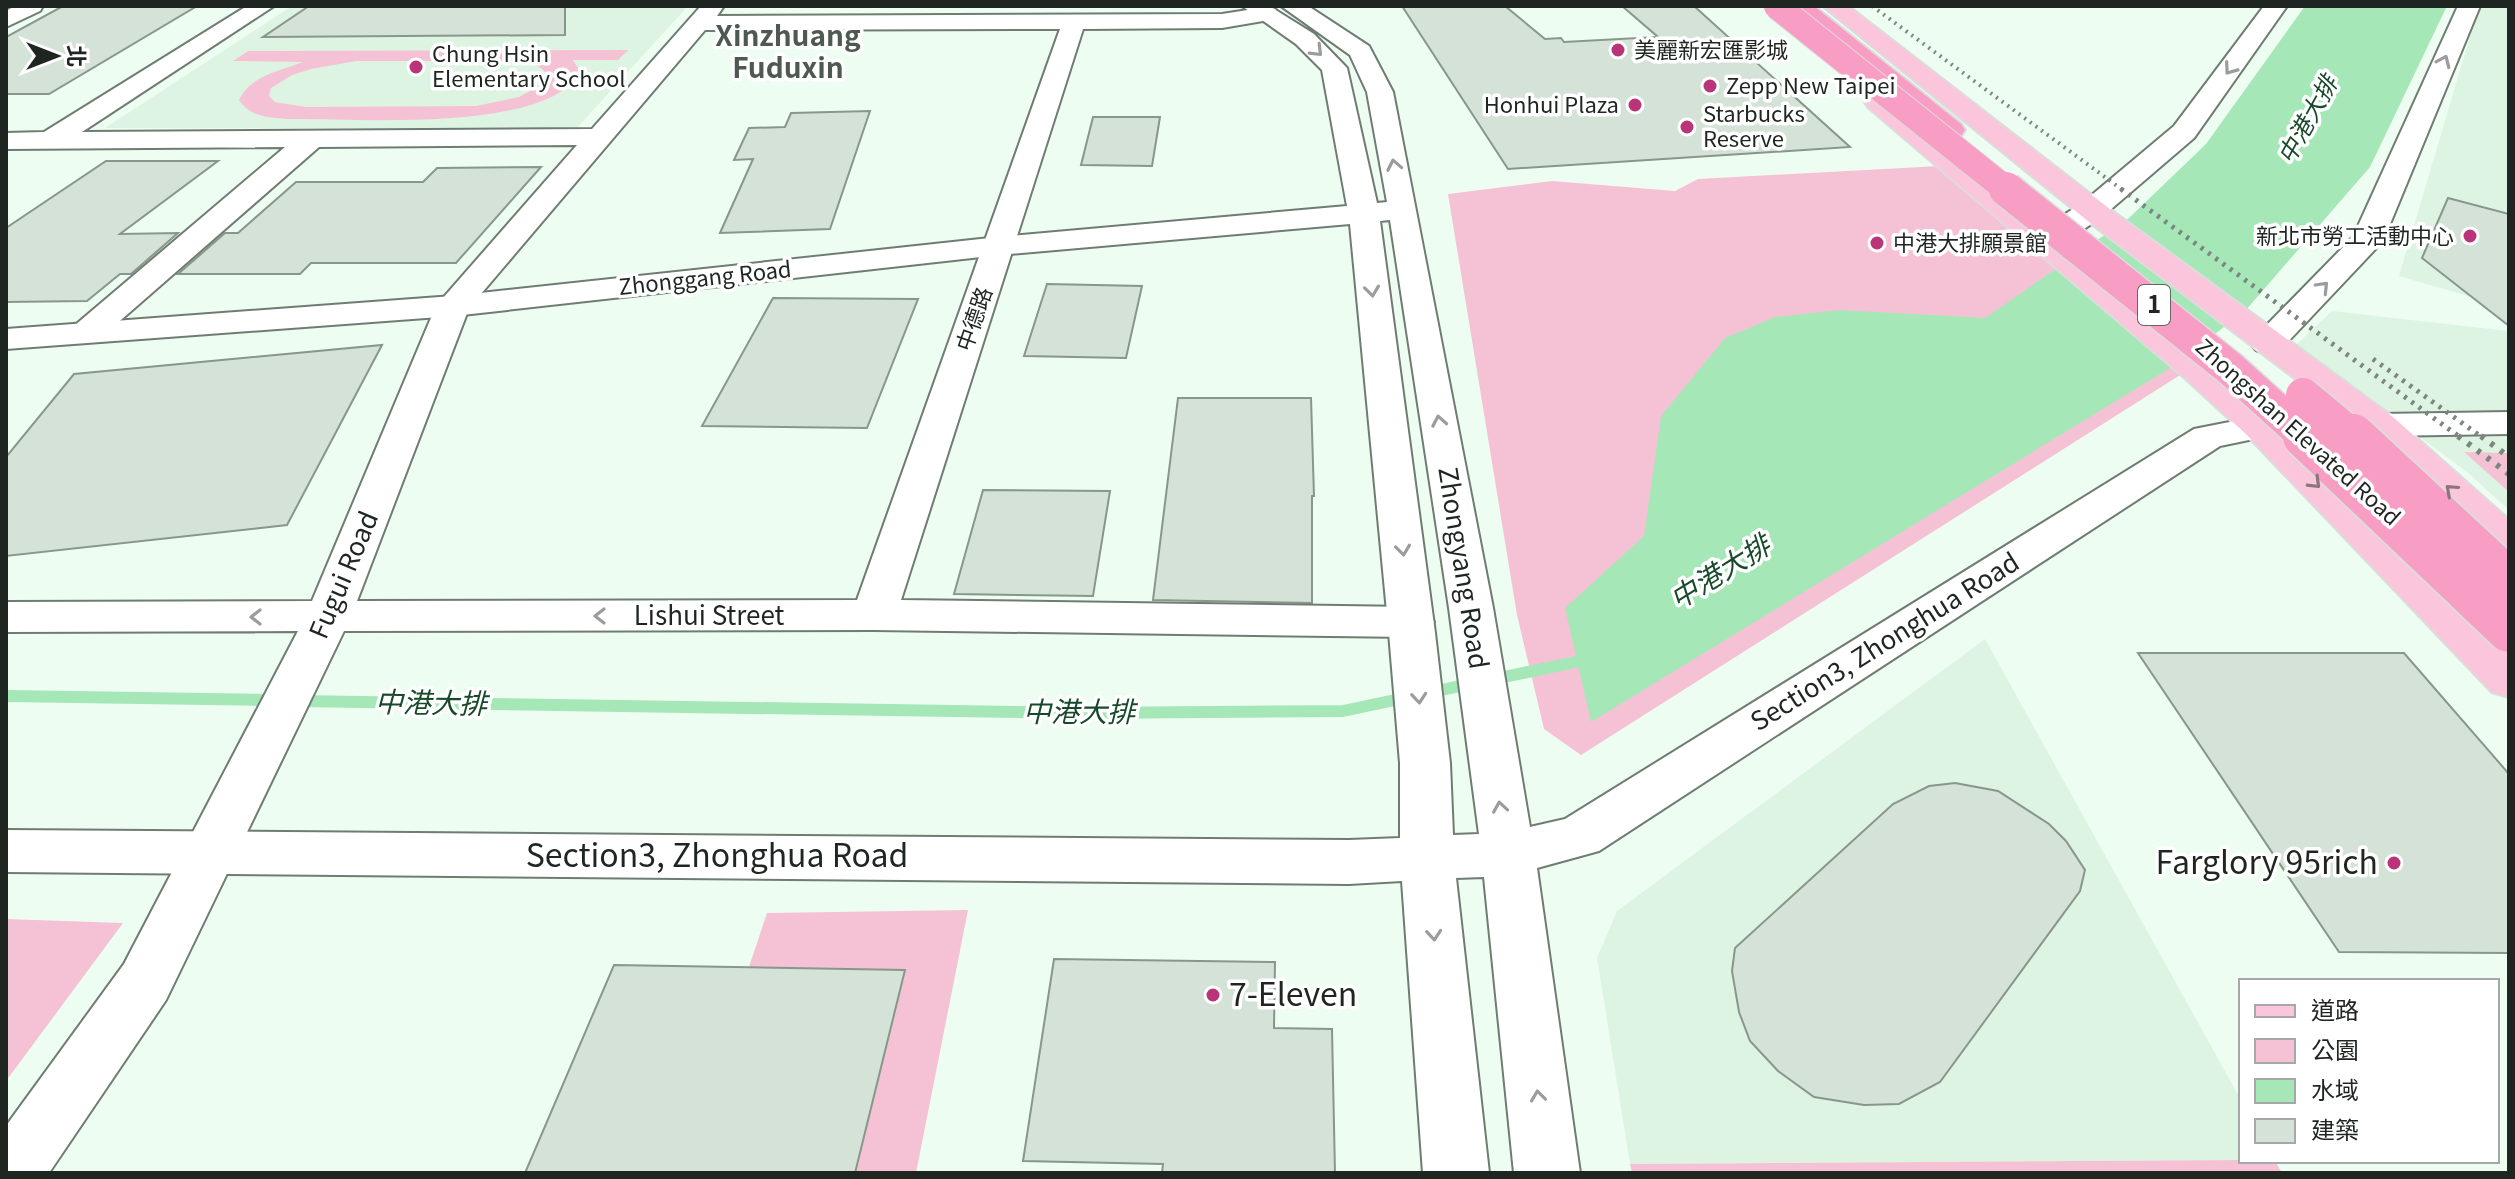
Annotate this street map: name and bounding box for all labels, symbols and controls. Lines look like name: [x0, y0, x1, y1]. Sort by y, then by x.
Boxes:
district label: Xinzhuang Fuduxin: [715, 14, 861, 86]
north arrow: [16, 16, 96, 96]
place label: 美麗新宏匯影城: [1634, 32, 1788, 64]
place label: Chung Hsin Elementary School: [432, 36, 626, 93]
marker: 美麗新宏匯影城: [1609, 41, 1627, 59]
one-way arrow: [1308, 42, 1322, 56]
text: 北: [62, 45, 94, 67]
one-way arrow: [2435, 55, 2451, 69]
marker: Chung Hsin Elementary School: [407, 58, 425, 76]
one-way arrow: [2225, 60, 2239, 75]
water label: 中港大排: [2267, 66, 2346, 169]
place label: Zepp New Taipei: [1726, 68, 1895, 100]
marker: Zepp New Taipei: [1701, 77, 1719, 95]
place label: Honhui Plaza: [1484, 87, 1619, 119]
marker: Honhui Plaza: [1626, 96, 1644, 114]
place label: Starbucks Reserve: [1703, 96, 1805, 153]
marker: Starbucks Reserve: [1678, 118, 1696, 136]
one-way arrow: [1386, 159, 1403, 172]
place label: 新北市勞工活動中心: [2256, 218, 2454, 250]
place label: 中港大排願景館: [1893, 225, 2047, 257]
marker: 新北市勞工活動中心: [2461, 227, 2479, 245]
marker: 中港大排願景館: [1868, 234, 1886, 252]
street label: Zhonggang Road: [617, 251, 793, 301]
street label: 中德路: [946, 282, 998, 355]
one-way arrow: [2313, 282, 2328, 296]
one-way arrow: [1364, 285, 1381, 298]
road number: 1: [2138, 285, 2170, 325]
street label: Zhongshan Elevated Road: [2190, 330, 2409, 531]
one-way arrow: [1431, 414, 1448, 428]
street label: Zhongyang Road: [1431, 464, 1500, 671]
one-way arrow: [2306, 474, 2320, 488]
one-way arrow: [2446, 486, 2461, 500]
street label: Fugui Road: [298, 505, 385, 643]
water label: 中港大排: [1661, 522, 1780, 617]
street label: Section3, Zhonghua Road: [1742, 542, 2025, 738]
one-way arrow: [1394, 544, 1411, 557]
street label: Lishui Street: [634, 595, 784, 632]
one-way arrow: [593, 607, 606, 625]
one-way arrow: [249, 608, 262, 626]
water label: 中港大排: [375, 680, 491, 722]
water label: 中港大排: [1023, 690, 1139, 730]
one-way arrow: [1410, 692, 1427, 705]
one-way arrow: [1492, 800, 1509, 813]
street label: Section3, Zhonghua Road: [526, 830, 908, 876]
place label: Farglory 95rich: [2156, 837, 2378, 883]
marker: Farglory 95rich: [2385, 854, 2403, 872]
one-way arrow: [1426, 929, 1443, 942]
place label: 7-Eleven: [1229, 969, 1357, 1015]
legend: [2239, 979, 2499, 1163]
marker: 7-Eleven: [1204, 986, 1222, 1004]
text: 道路: [2311, 991, 2359, 1026]
text: 公園: [2311, 1031, 2359, 1066]
text: 水域: [2311, 1071, 2359, 1106]
one-way arrow: [1530, 1089, 1547, 1102]
text: 建築: [2311, 1111, 2359, 1146]

